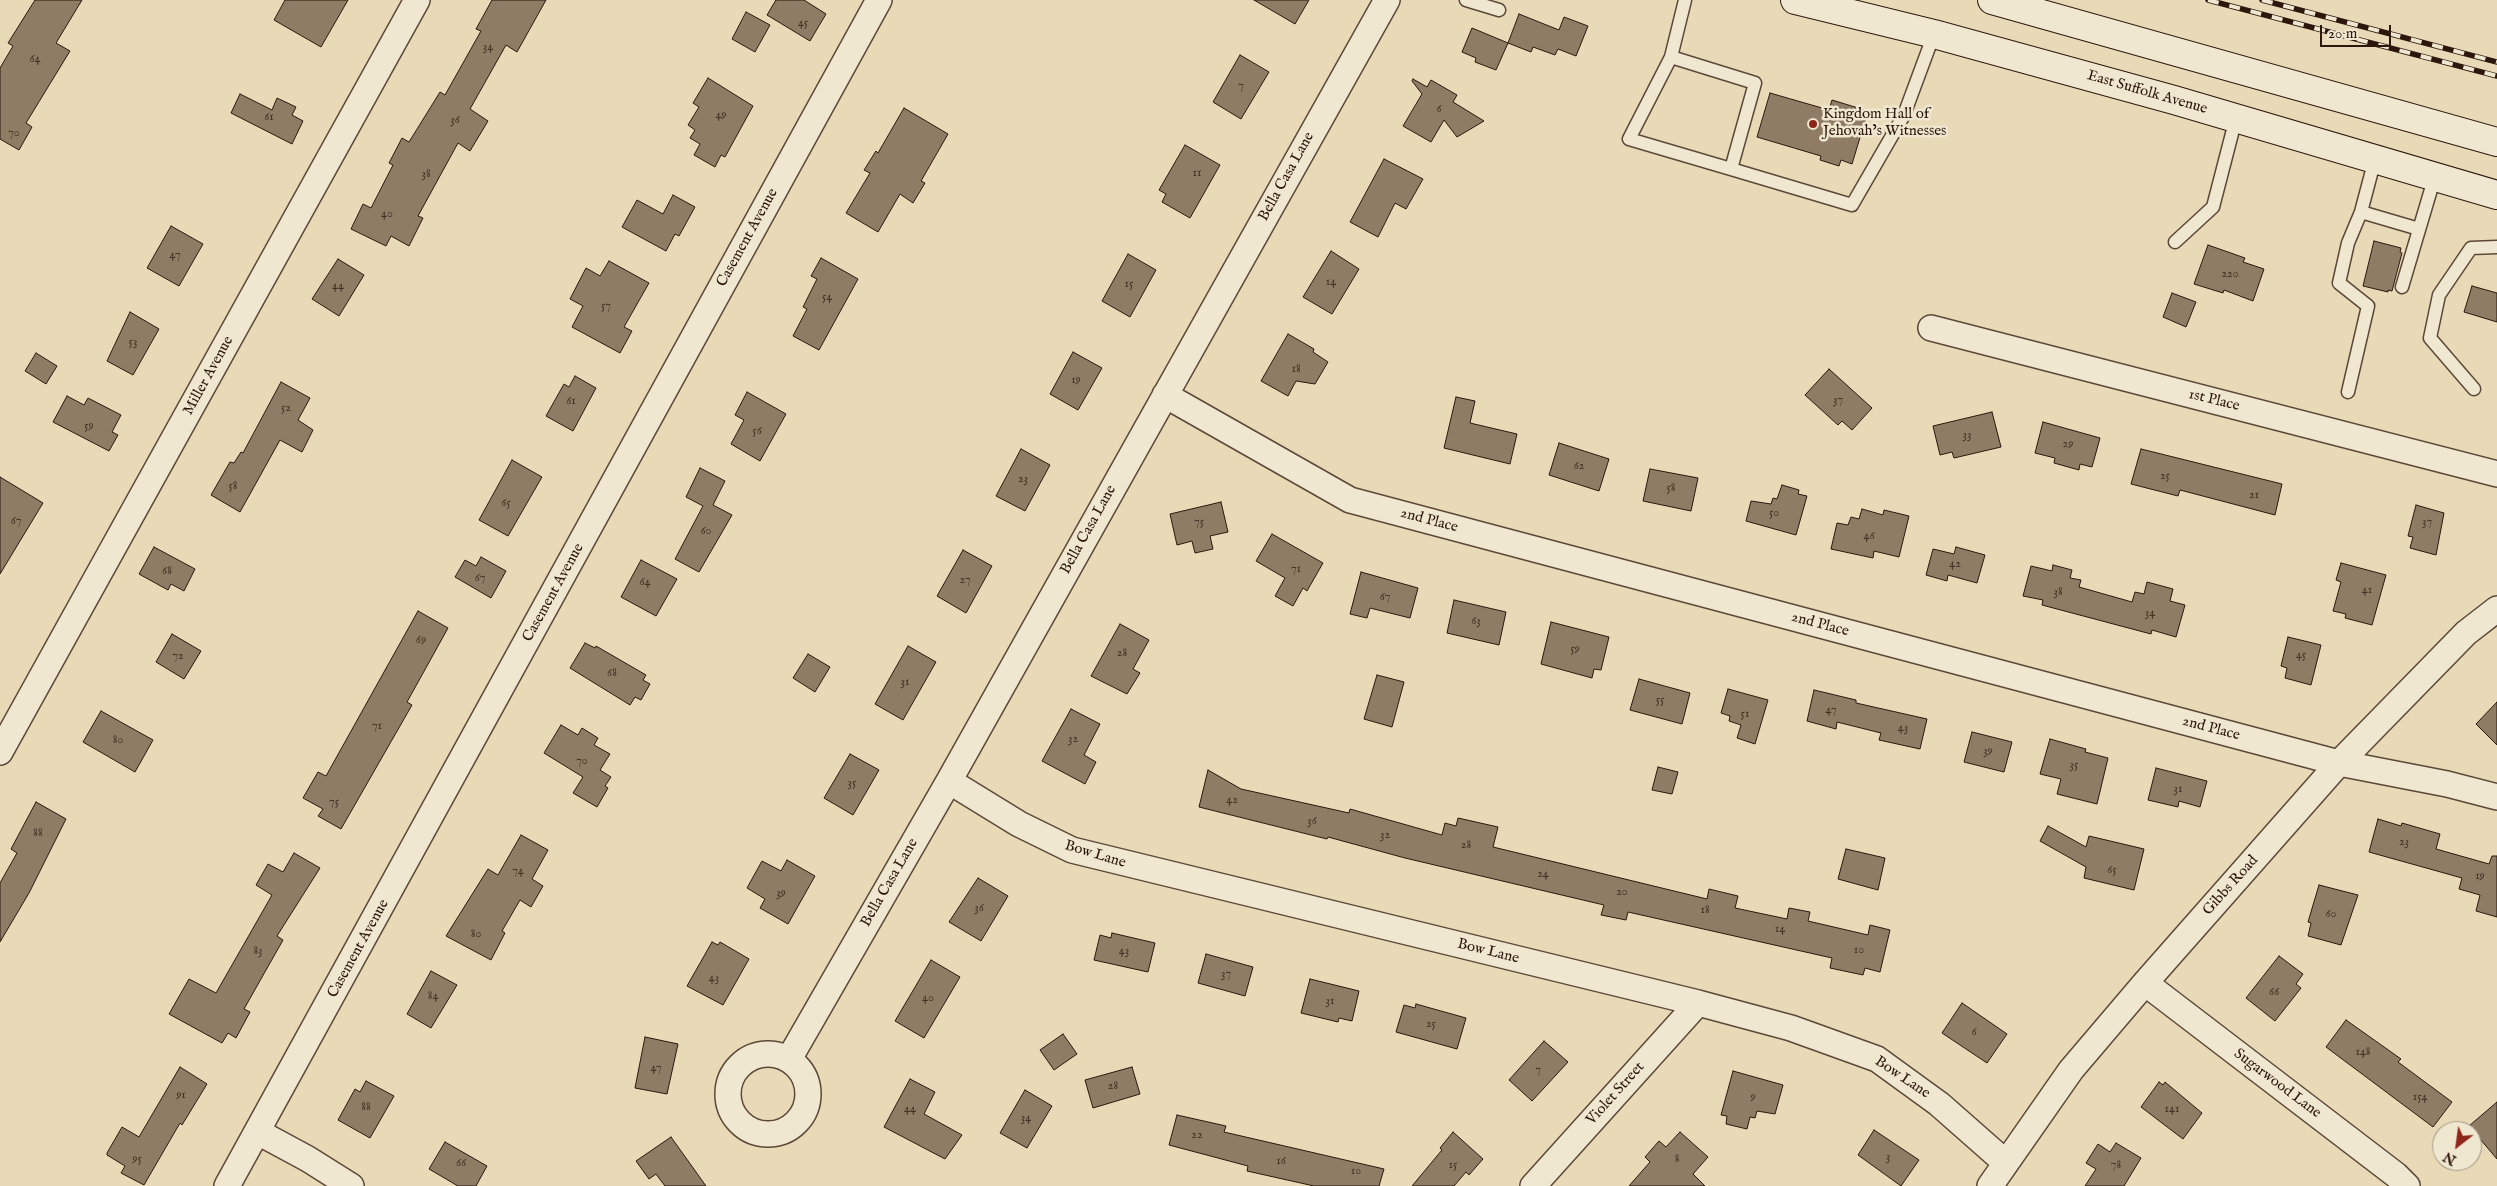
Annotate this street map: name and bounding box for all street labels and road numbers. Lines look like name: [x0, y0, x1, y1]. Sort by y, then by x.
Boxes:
street label: East Suffolk Avenue: [2085, 67, 2209, 119]
street label: Bella Casa Lane: [1255, 129, 1319, 225]
street label: Casement Avenue: [713, 186, 783, 290]
street label: Miller Avenue: [180, 333, 238, 419]
street label: 1st Place: [2187, 386, 2241, 416]
street label: Bella Casa Lane: [1057, 482, 1121, 578]
street label: 2nd Place: [1398, 505, 1460, 537]
street label: Casement Avenue: [519, 541, 589, 645]
street label: 2nd Place: [1789, 609, 1851, 641]
street label: 2nd Place: [2180, 713, 2242, 745]
street label: Bella Casa Lane: [857, 836, 923, 930]
street label: Bow Lane: [1062, 837, 1128, 873]
street label: Gibbs Road: [2199, 852, 2263, 920]
street label: Casement Avenue: [324, 897, 394, 1001]
street label: Bow Lane: [1455, 936, 1521, 968]
street label: Sugarwood Lane: [2230, 1045, 2324, 1123]
street label: Bow Lane: [1871, 1053, 1933, 1103]
street label: Violet Street: [1583, 1059, 1649, 1129]

